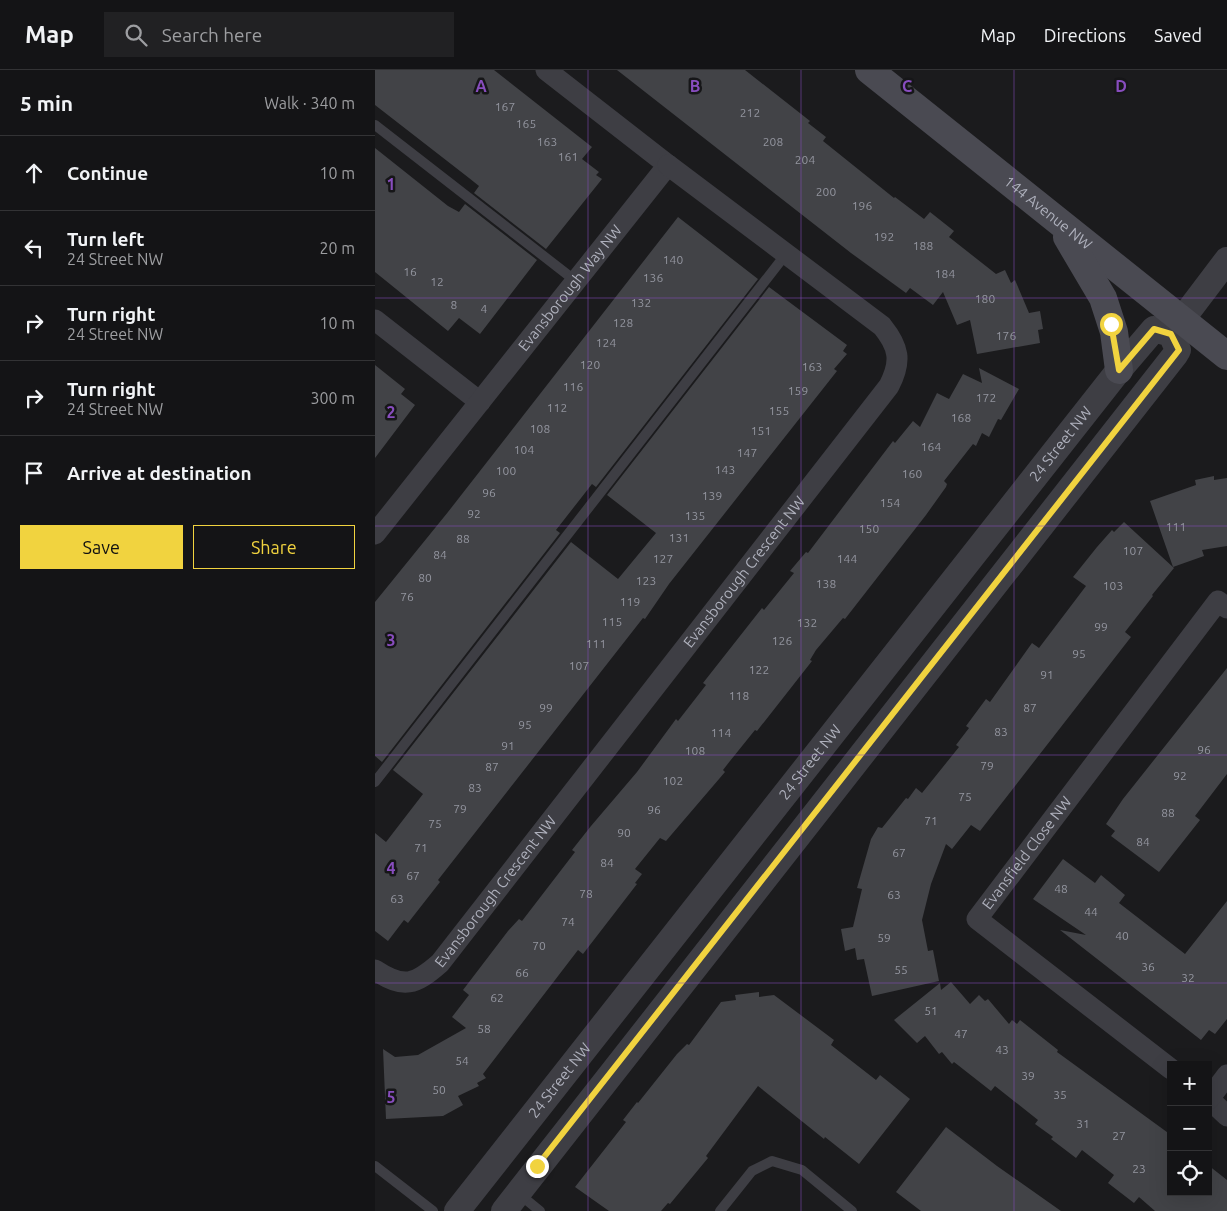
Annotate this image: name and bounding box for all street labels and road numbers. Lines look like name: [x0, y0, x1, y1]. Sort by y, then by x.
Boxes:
street label: 144 Avenue NW: [1001, 172, 1096, 253]
street label: Evansborough Way NW: [515, 221, 625, 354]
street label: 24 Street NW: [1026, 403, 1095, 485]
street label: Evansborough Crescent NW: [680, 493, 808, 651]
street label: 24 Street NW: [775, 721, 844, 803]
street label: Evansfield Close NW: [978, 793, 1075, 912]
street label: Evansborough Crescent NW: [431, 812, 559, 970]
street label: 24 Street NW: [525, 1039, 594, 1121]

